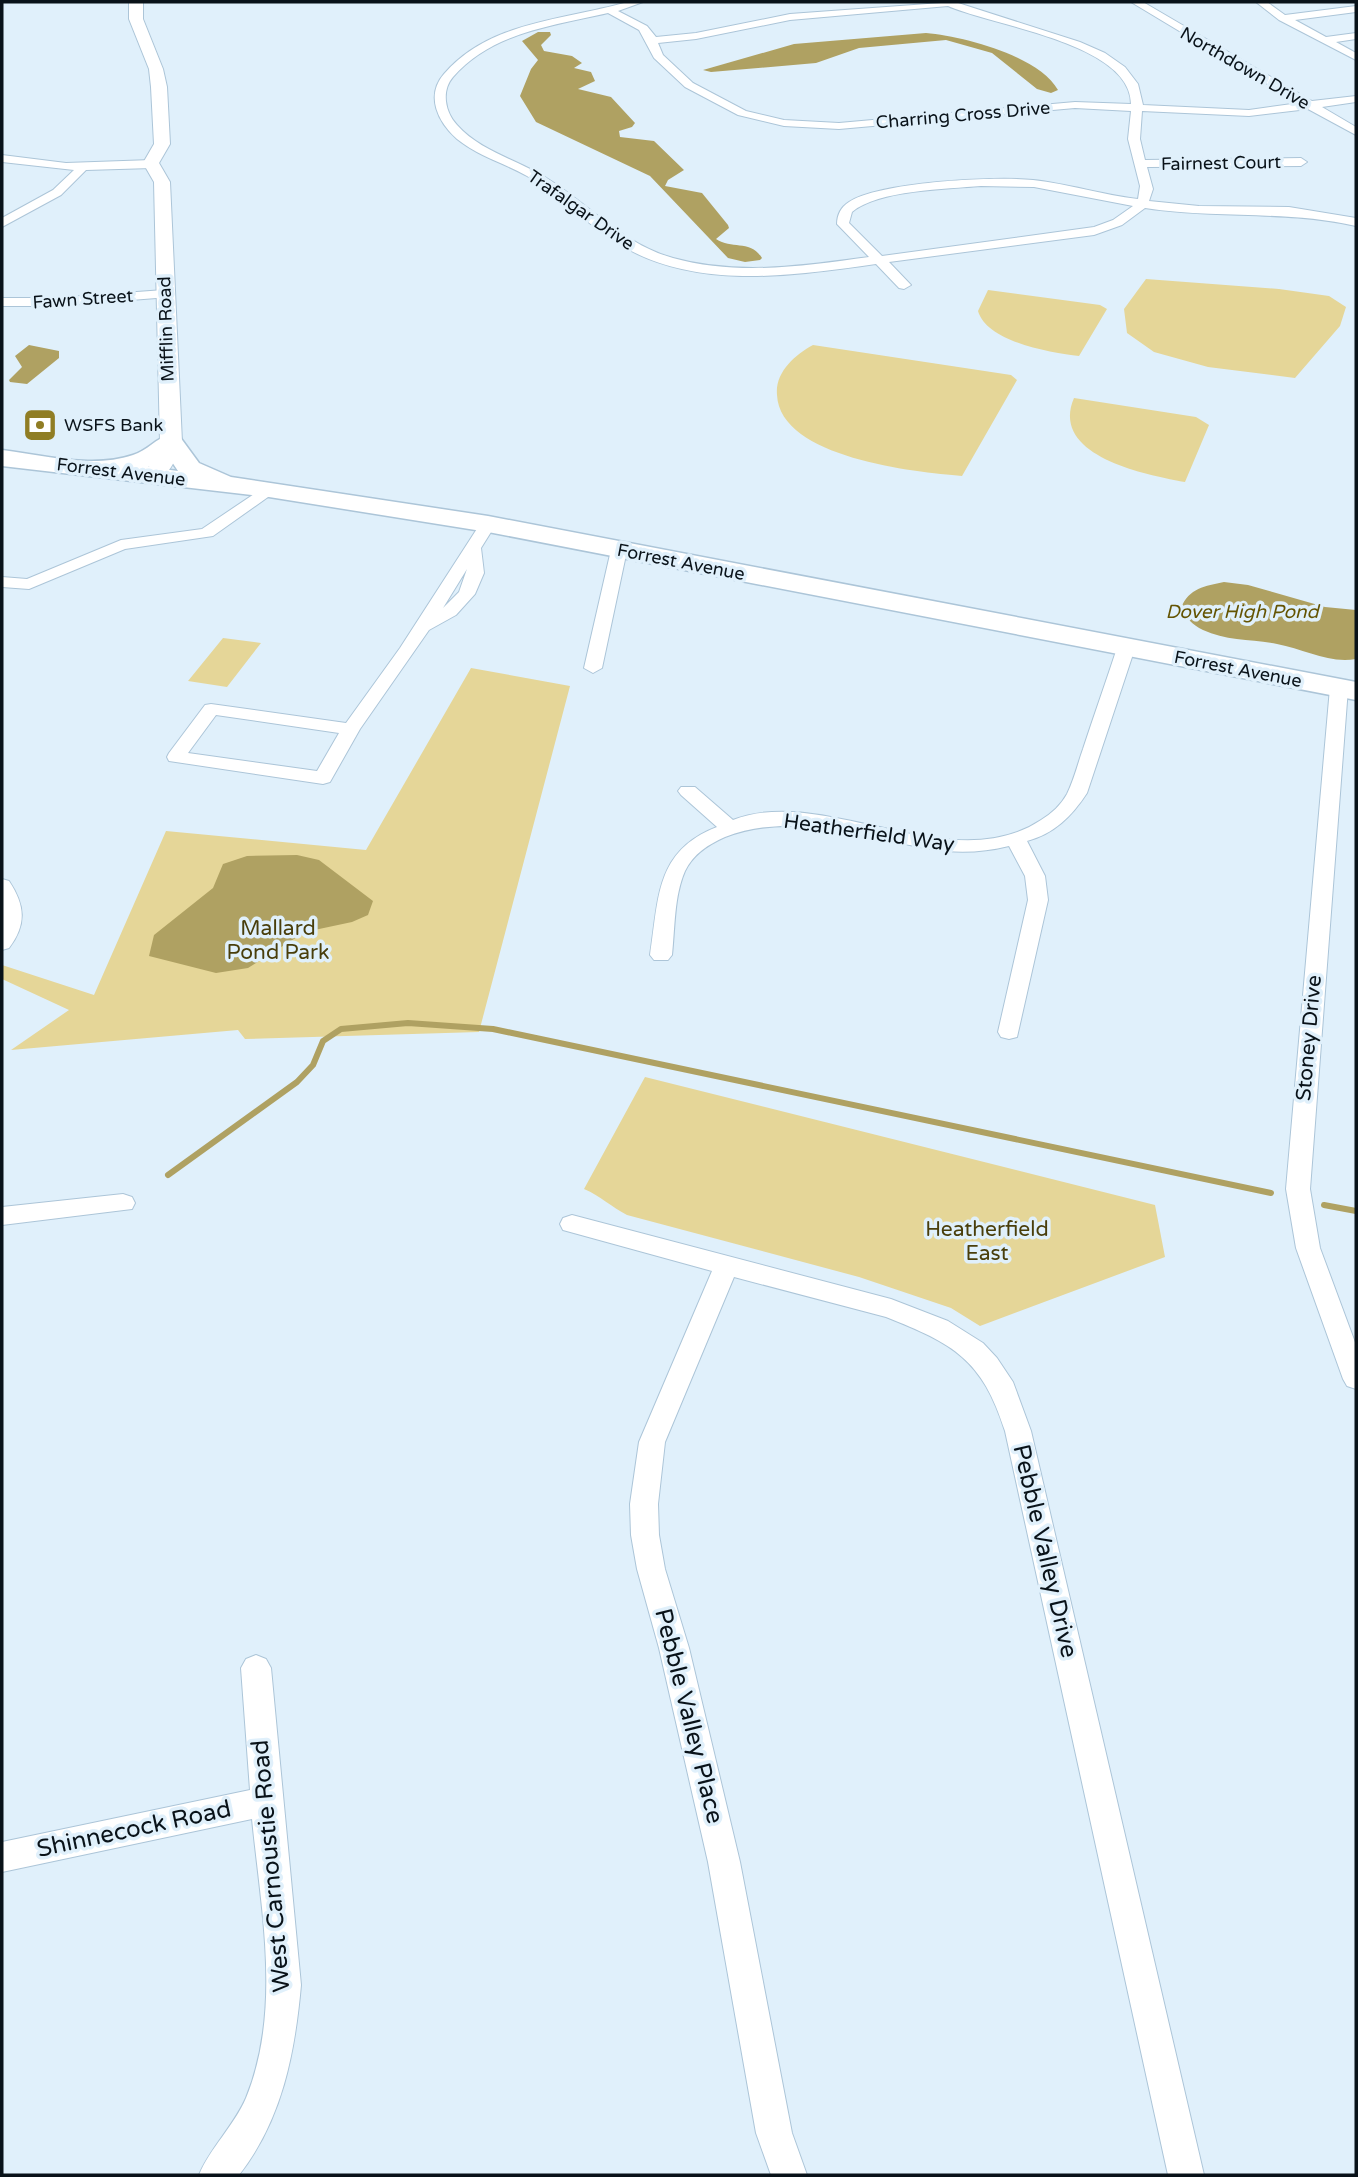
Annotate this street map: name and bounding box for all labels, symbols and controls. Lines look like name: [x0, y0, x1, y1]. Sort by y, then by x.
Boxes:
street label: Northdown Drive: [1176, 22, 1314, 114]
street label: Charring Cross Drive: [875, 96, 1051, 134]
street label: Fairnest Court: [1161, 151, 1281, 175]
street label: Trafalgar Drive: [523, 165, 639, 255]
street label: Mifflin Road: [153, 276, 179, 382]
street label: Fawn Street: [32, 285, 134, 313]
bank icon: WSFS Bank: [21, 406, 59, 444]
place label: WSFS Bank: [64, 414, 164, 436]
street label: Forrest Avenue: [55, 453, 187, 491]
street label: Forrest Avenue: [615, 539, 747, 585]
water label: Dover High Pond: [1165, 601, 1321, 623]
street label: Forrest Avenue: [1172, 646, 1304, 692]
street label: Heatherfield Way: [782, 809, 956, 857]
park label: Mallard Pond Park: [227, 916, 329, 965]
street label: Stoney Drive: [1291, 974, 1327, 1102]
park label: Heatherfield East: [925, 1217, 1049, 1266]
street label: Pebble Valley Drive: [1006, 1442, 1084, 1660]
street label: Pebble Valley Place: [648, 1605, 730, 1827]
street label: West Carnoustie Road: [246, 1738, 296, 1994]
street label: Shinnecock Road: [34, 1794, 234, 1864]

